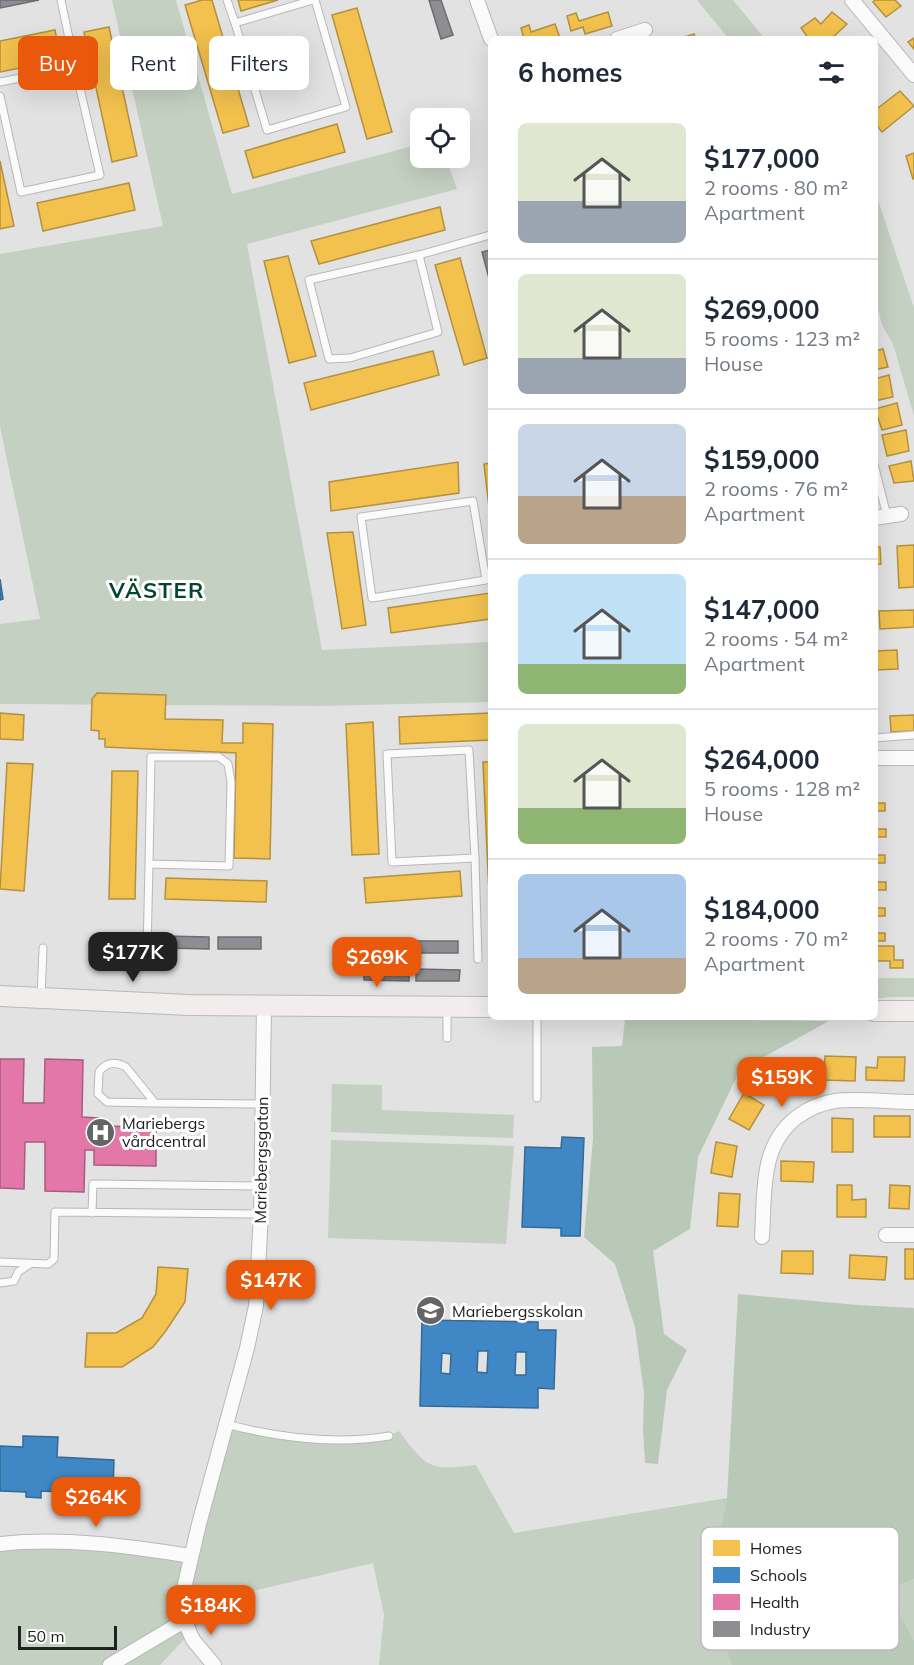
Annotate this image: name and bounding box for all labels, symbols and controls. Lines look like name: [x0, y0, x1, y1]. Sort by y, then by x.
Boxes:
chip: Buy: [18, 36, 98, 90]
chip: Rent: [110, 36, 197, 90]
chip: Filters: [209, 36, 309, 90]
text: 6 homes: [518, 56, 622, 89]
icon: filters: [815, 56, 848, 89]
map controls: [410, 108, 470, 168]
button: locate: [410, 108, 470, 168]
text: $177,000: [704, 142, 820, 175]
icon: home: [566, 147, 638, 219]
text: 2 rooms · 80 m²: [704, 175, 848, 200]
text: Apartment: [704, 200, 805, 225]
text: $269,000: [704, 293, 820, 326]
icon: home: [566, 298, 638, 370]
text: 5 rooms · 123 m²: [704, 326, 860, 351]
text: House: [704, 351, 763, 376]
text: $159,000: [704, 443, 820, 476]
icon: home: [566, 448, 638, 520]
text: 2 rooms · 76 m²: [704, 476, 848, 501]
text: Apartment: [704, 501, 805, 526]
district label: VÄSTER: [108, 576, 205, 604]
text: $147,000: [704, 593, 820, 626]
icon: home: [566, 598, 638, 670]
text: 2 rooms · 54 m²: [704, 626, 848, 651]
text: Apartment: [704, 651, 805, 676]
text: $264,000: [704, 743, 820, 776]
icon: home: [566, 748, 638, 820]
text: 5 rooms · 128 m²: [704, 776, 860, 801]
text: House: [704, 801, 763, 826]
text: $184,000: [704, 893, 820, 926]
icon: home: [566, 898, 638, 970]
text: 2 rooms · 70 m²: [704, 926, 848, 951]
pin: $177K: [91, 932, 175, 983]
pin: $269K: [335, 937, 419, 988]
text: $177K: [102, 939, 164, 964]
text: $269K: [346, 944, 408, 969]
text: Apartment: [704, 951, 805, 976]
pin: $159K: [740, 1057, 824, 1108]
text: $159K: [751, 1064, 813, 1089]
street label: Mariebergsgatan: [250, 1096, 272, 1224]
place label: Mariebergs vårdcentral: [122, 1113, 206, 1151]
hospital icon: Mariebergs vårdcentral: [85, 1116, 117, 1148]
pin: $147K: [229, 1260, 313, 1311]
text: $147K: [240, 1267, 302, 1292]
school or university icon: Mariebergsskolan: [415, 1295, 447, 1327]
place label: Mariebergsskolan: [452, 1301, 583, 1321]
pin: $264K: [54, 1477, 138, 1528]
text: $264K: [65, 1484, 127, 1509]
legend: [701, 1527, 899, 1650]
text: Homes: [750, 1538, 802, 1558]
text: Schools: [750, 1565, 807, 1585]
pin: $184K: [169, 1585, 253, 1636]
text: $184K: [180, 1592, 242, 1617]
text: Health: [750, 1592, 799, 1612]
text: Industry: [750, 1619, 811, 1639]
scale bar: [18, 1623, 117, 1650]
text: 50 m: [27, 1626, 64, 1646]

